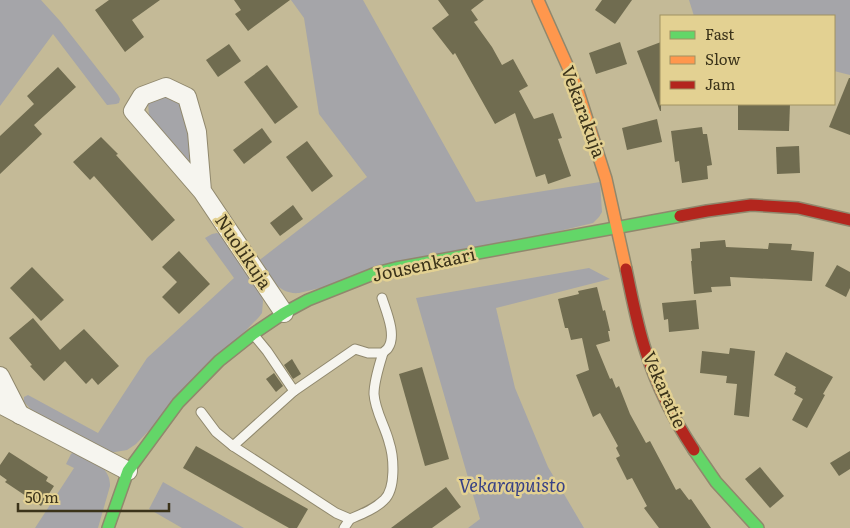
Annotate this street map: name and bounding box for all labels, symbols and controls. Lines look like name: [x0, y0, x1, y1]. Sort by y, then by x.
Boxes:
legend: [660, 15, 835, 105]
text: Fast: [705, 22, 734, 45]
text: Slow: [705, 47, 740, 70]
street label: Vekarakuja: [555, 62, 614, 162]
text: Jam: [705, 72, 736, 95]
street label: Nuolikuja: [209, 208, 279, 294]
street label: Jousenkaari: [369, 239, 478, 288]
street label: Vekaratie: [636, 347, 694, 432]
park label: Vekarapuisto: [459, 471, 565, 498]
scale bar: [18, 480, 169, 512]
text: 50 m: [25, 485, 59, 508]

